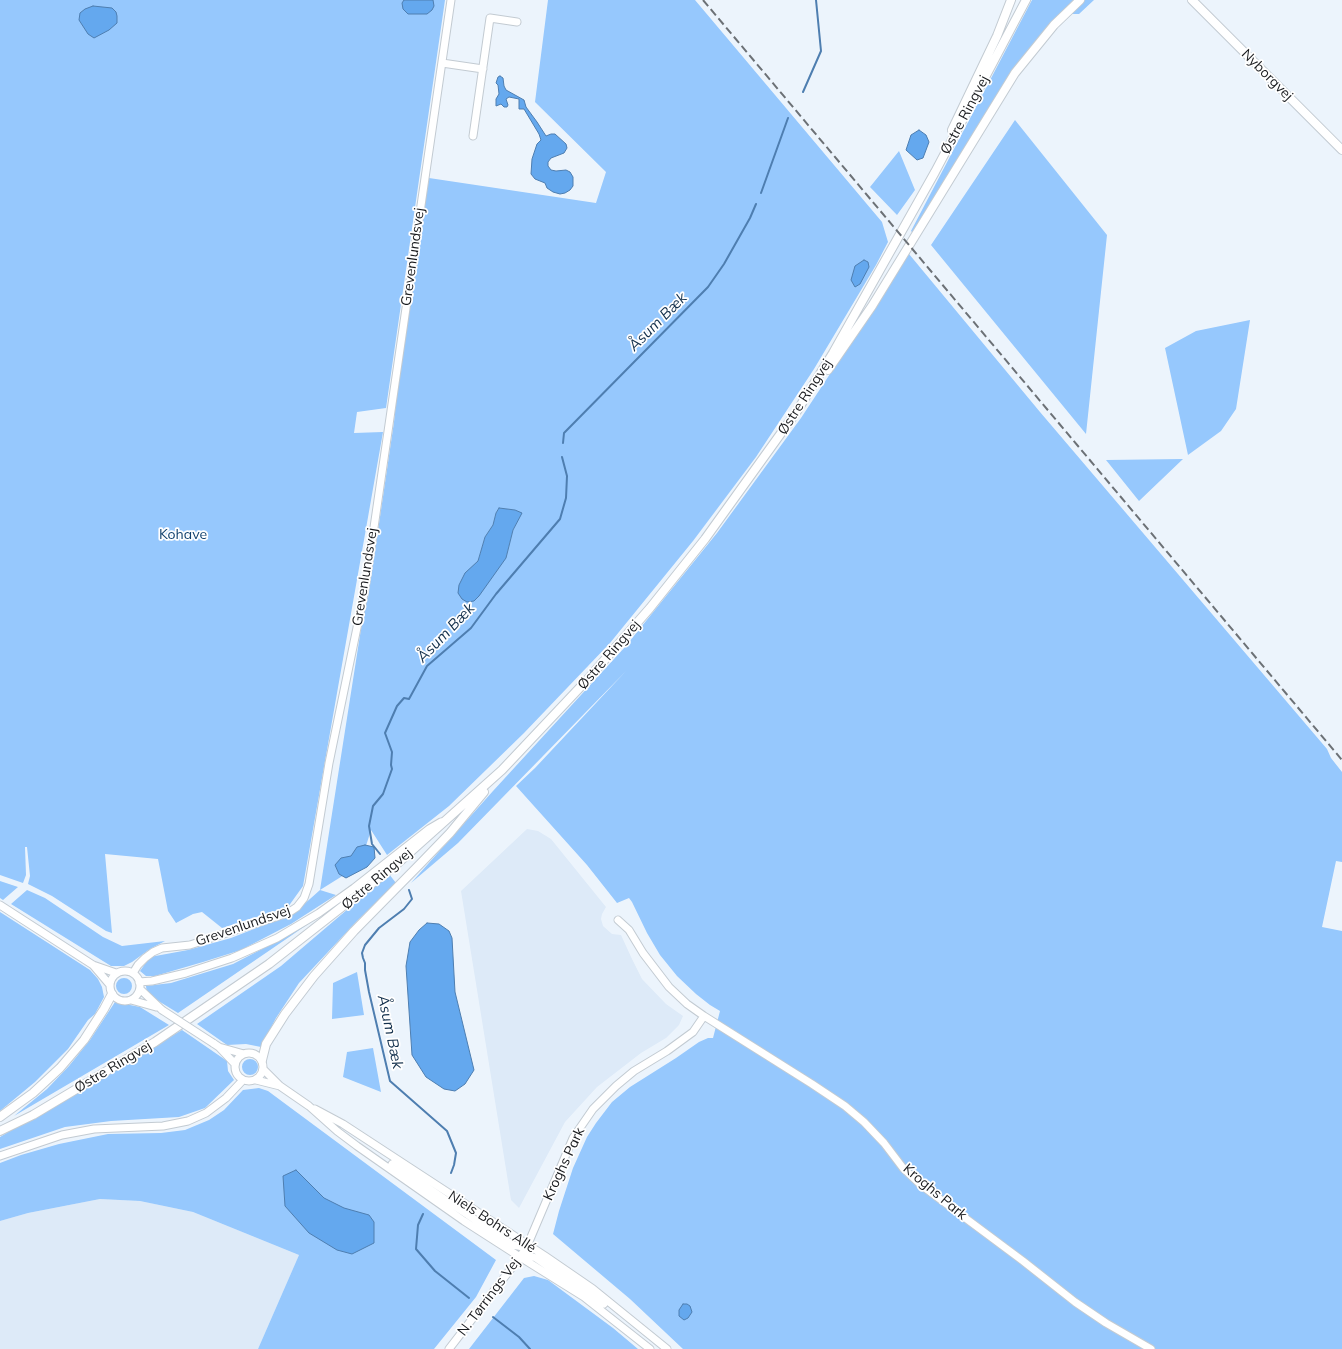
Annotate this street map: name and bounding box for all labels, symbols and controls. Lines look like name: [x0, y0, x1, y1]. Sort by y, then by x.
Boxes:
street label: Nyborgvej: [1238, 46, 1296, 104]
street label: Østre Ringvej: [937, 73, 993, 157]
street label: Grevenlundsvej: [398, 207, 428, 307]
water label: Åsum Bæk: [625, 289, 691, 355]
street label: Østre Ringvej: [774, 356, 836, 438]
park label: Kohave: [159, 527, 207, 543]
street label: Grevenlundsvej: [349, 527, 381, 627]
water label: Åsum Bæk: [413, 600, 479, 666]
street label: Østre Ringvej: [574, 617, 644, 693]
street label: Østre Ringvej: [338, 845, 416, 913]
street label: Grevenlundsvej: [193, 902, 293, 950]
water label: Åsum Bæk: [373, 993, 407, 1071]
street label: Østre Ringvej: [71, 1037, 155, 1097]
street label: Kroghs Park: [540, 1125, 588, 1203]
street label: Kroghs Park: [900, 1160, 970, 1224]
street label: Niels Bohrs Allé: [445, 1187, 539, 1257]
street label: N. Tørrings Vej: [454, 1255, 524, 1339]

